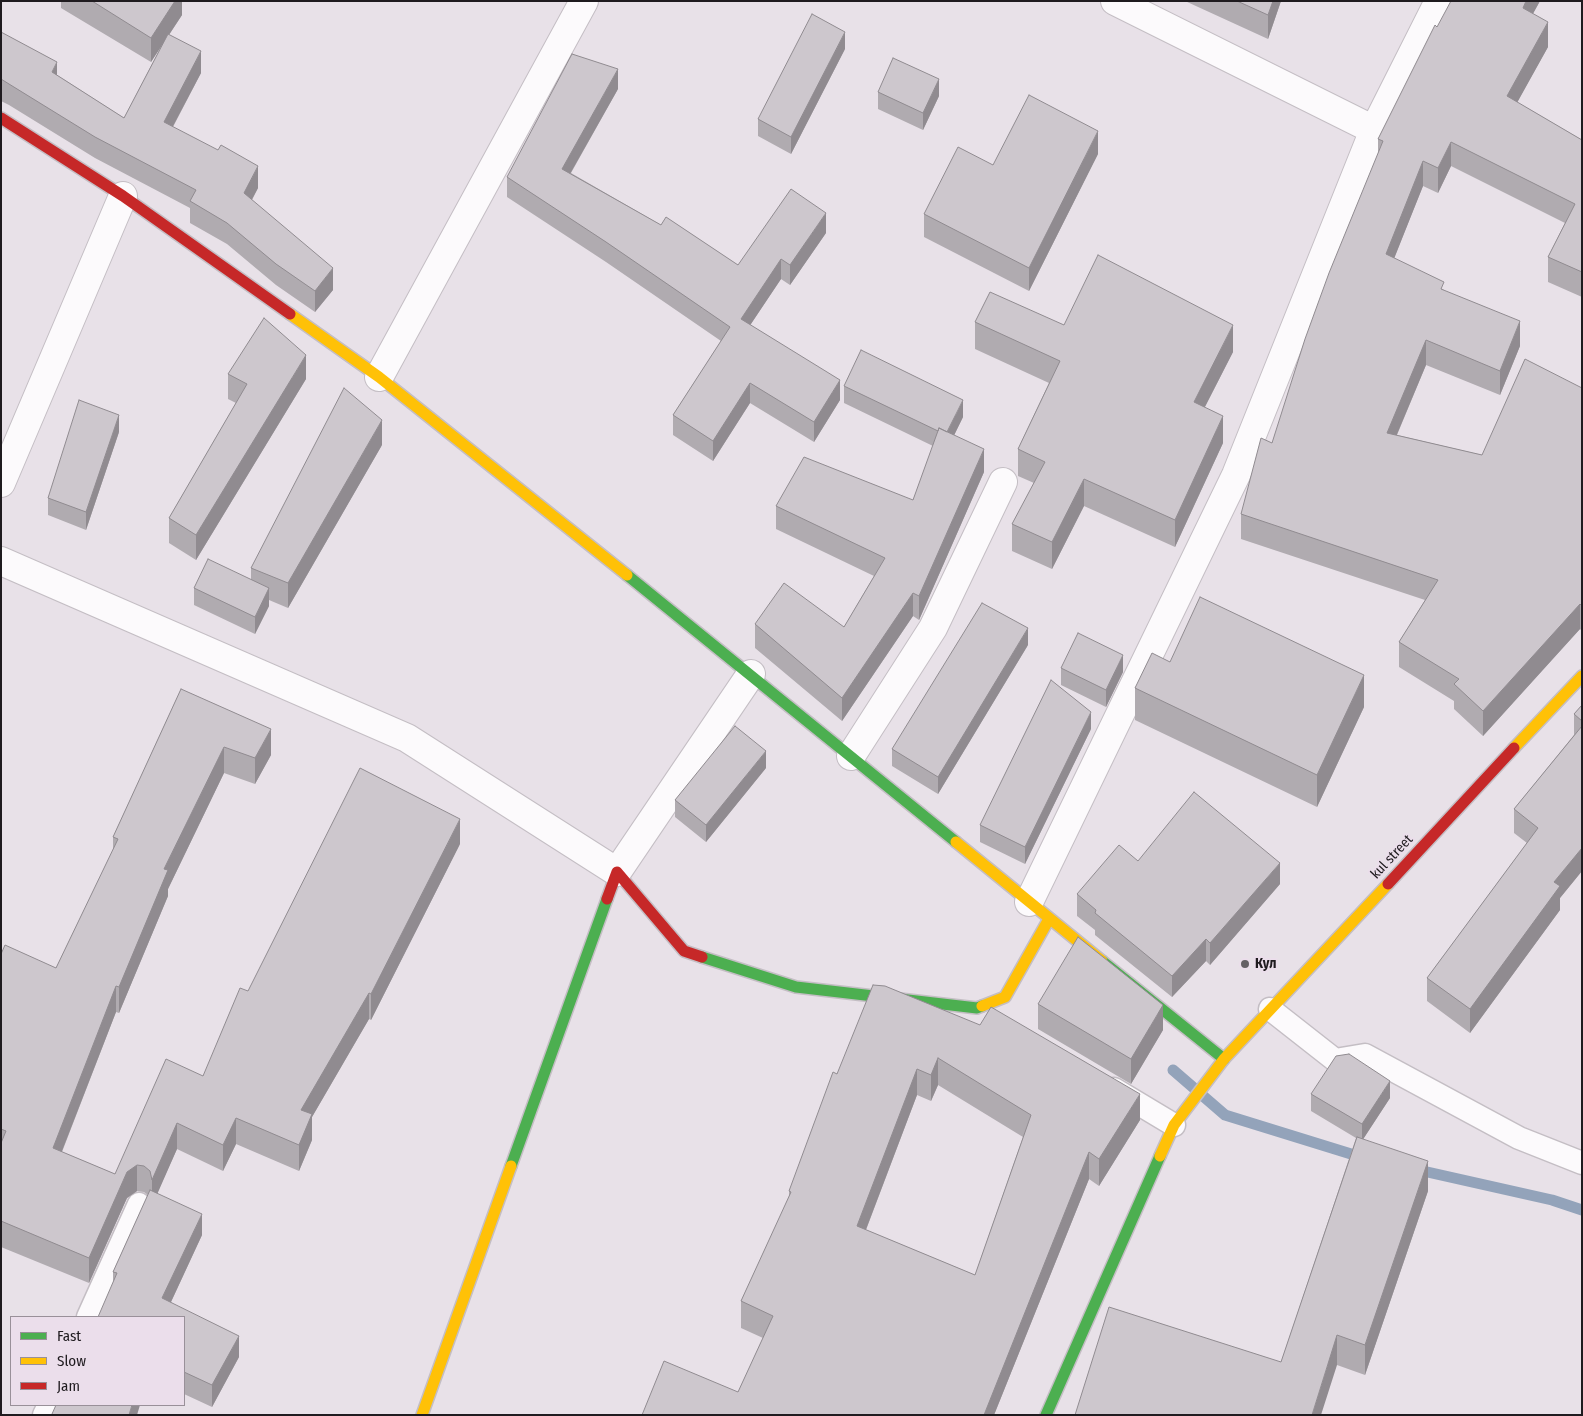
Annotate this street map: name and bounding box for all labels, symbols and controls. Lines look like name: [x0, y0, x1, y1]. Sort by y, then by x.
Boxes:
street label: kul street: [1367, 831, 1417, 883]
place label: Кул: [1255, 956, 1276, 972]
marker: Кул: [1239, 958, 1251, 970]
legend: [10, 1316, 185, 1406]
text: Fast: [57, 1327, 81, 1345]
text: Slow: [57, 1352, 86, 1370]
text: Jam: [57, 1377, 80, 1395]

